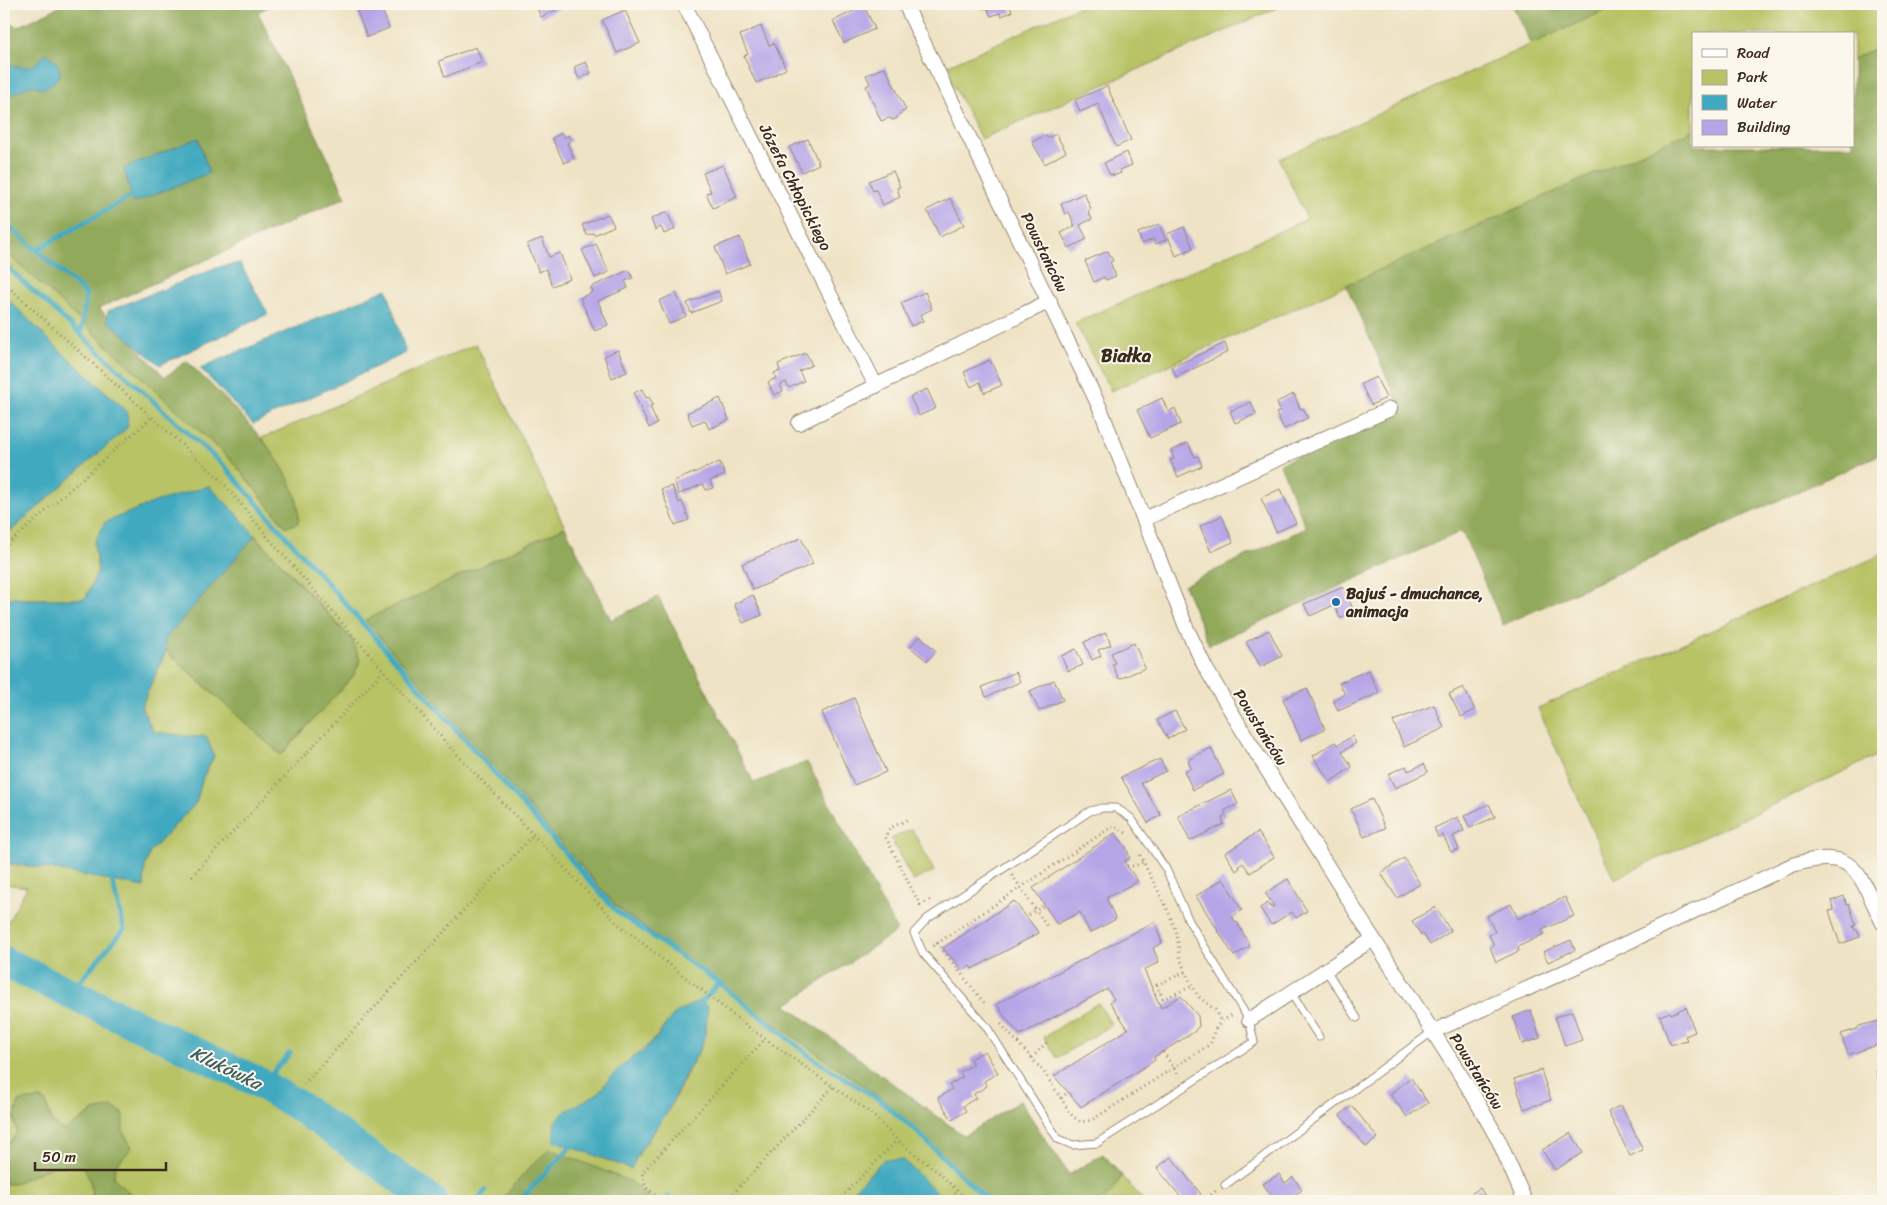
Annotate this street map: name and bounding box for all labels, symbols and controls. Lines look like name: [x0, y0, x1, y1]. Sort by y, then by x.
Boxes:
legend: [1692, 32, 1854, 148]
text: Road: [1737, 40, 1770, 66]
text: Park: [1737, 64, 1768, 90]
text: Water: [1737, 90, 1777, 116]
text: Building: [1737, 114, 1791, 140]
street label: Józefa Chłopickiego: [750, 117, 840, 256]
street label: Powstańców: [1013, 207, 1077, 297]
district label: Białka: [1101, 340, 1152, 372]
place label: Bajuś - dmuchance, animacja: [1345, 579, 1483, 626]
marker: Bajuś - dmuchance, animacja: [1330, 596, 1342, 608]
street label: Powstańców: [1225, 683, 1296, 772]
street label: Powstańców: [1441, 1027, 1512, 1116]
water label: Klukówka: [185, 1037, 269, 1100]
scale bar: [35, 1140, 166, 1172]
text: 50 m: [42, 1144, 77, 1170]

